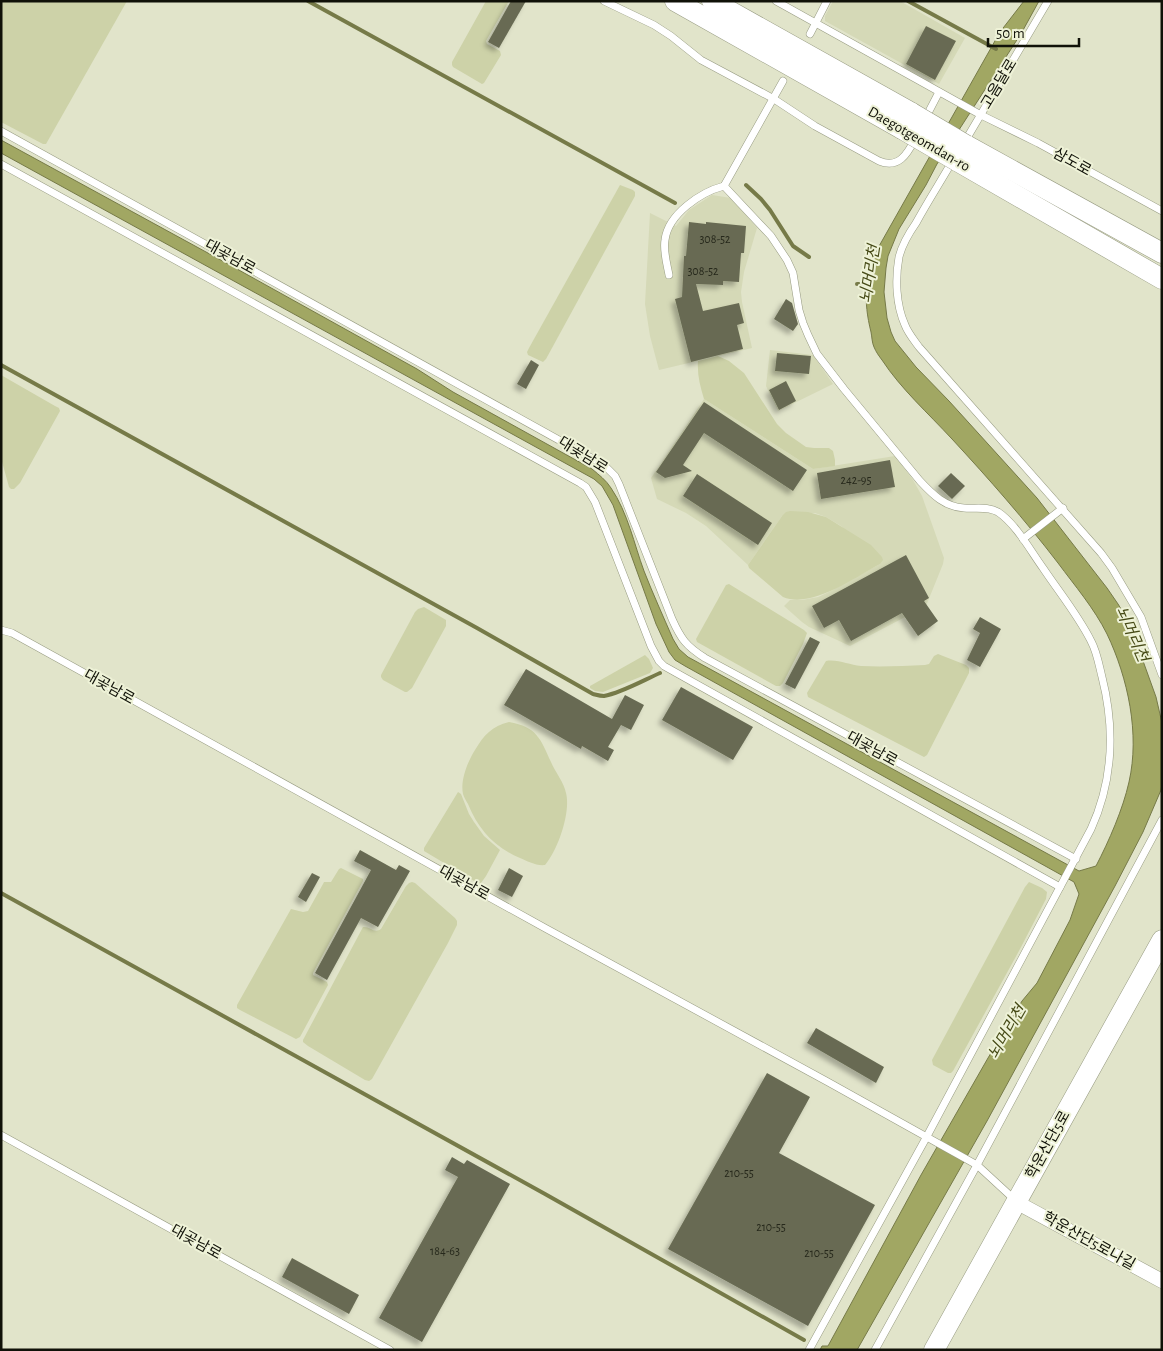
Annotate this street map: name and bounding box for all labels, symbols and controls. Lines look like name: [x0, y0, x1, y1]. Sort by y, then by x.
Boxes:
scale bar: [988, 15, 1079, 47]
text: 50 m: [996, 26, 1025, 41]
street label: 고음달로: [977, 56, 1020, 112]
street label: Daegotgeomdan-ro: [865, 104, 973, 174]
street label: 삼도로: [1050, 145, 1094, 179]
house number: 308-52: [699, 233, 731, 245]
street label: 대곶남로: [202, 236, 258, 277]
water label: 뇌머리천: [857, 241, 883, 304]
house number: 308-52: [687, 265, 719, 277]
street label: 대곶남로: [556, 433, 611, 476]
house number: 242-95: [840, 474, 872, 486]
water label: 뇌머리천: [1113, 603, 1153, 666]
street label: 대곶남로: [81, 666, 137, 707]
street label: 대곶남로: [844, 728, 900, 769]
street label: 대곶남로: [436, 862, 492, 903]
water label: 뇌머리천: [984, 1000, 1030, 1062]
street label: 학운산단5로: [1021, 1107, 1073, 1182]
house number: 210-55: [724, 1167, 754, 1179]
street label: 학운산단5로나길: [1040, 1208, 1139, 1272]
street label: 대곶남로: [168, 1221, 224, 1262]
house number: 210-55: [756, 1221, 786, 1233]
house number: 184-63: [430, 1245, 460, 1257]
house number: 210-55: [804, 1247, 834, 1259]

